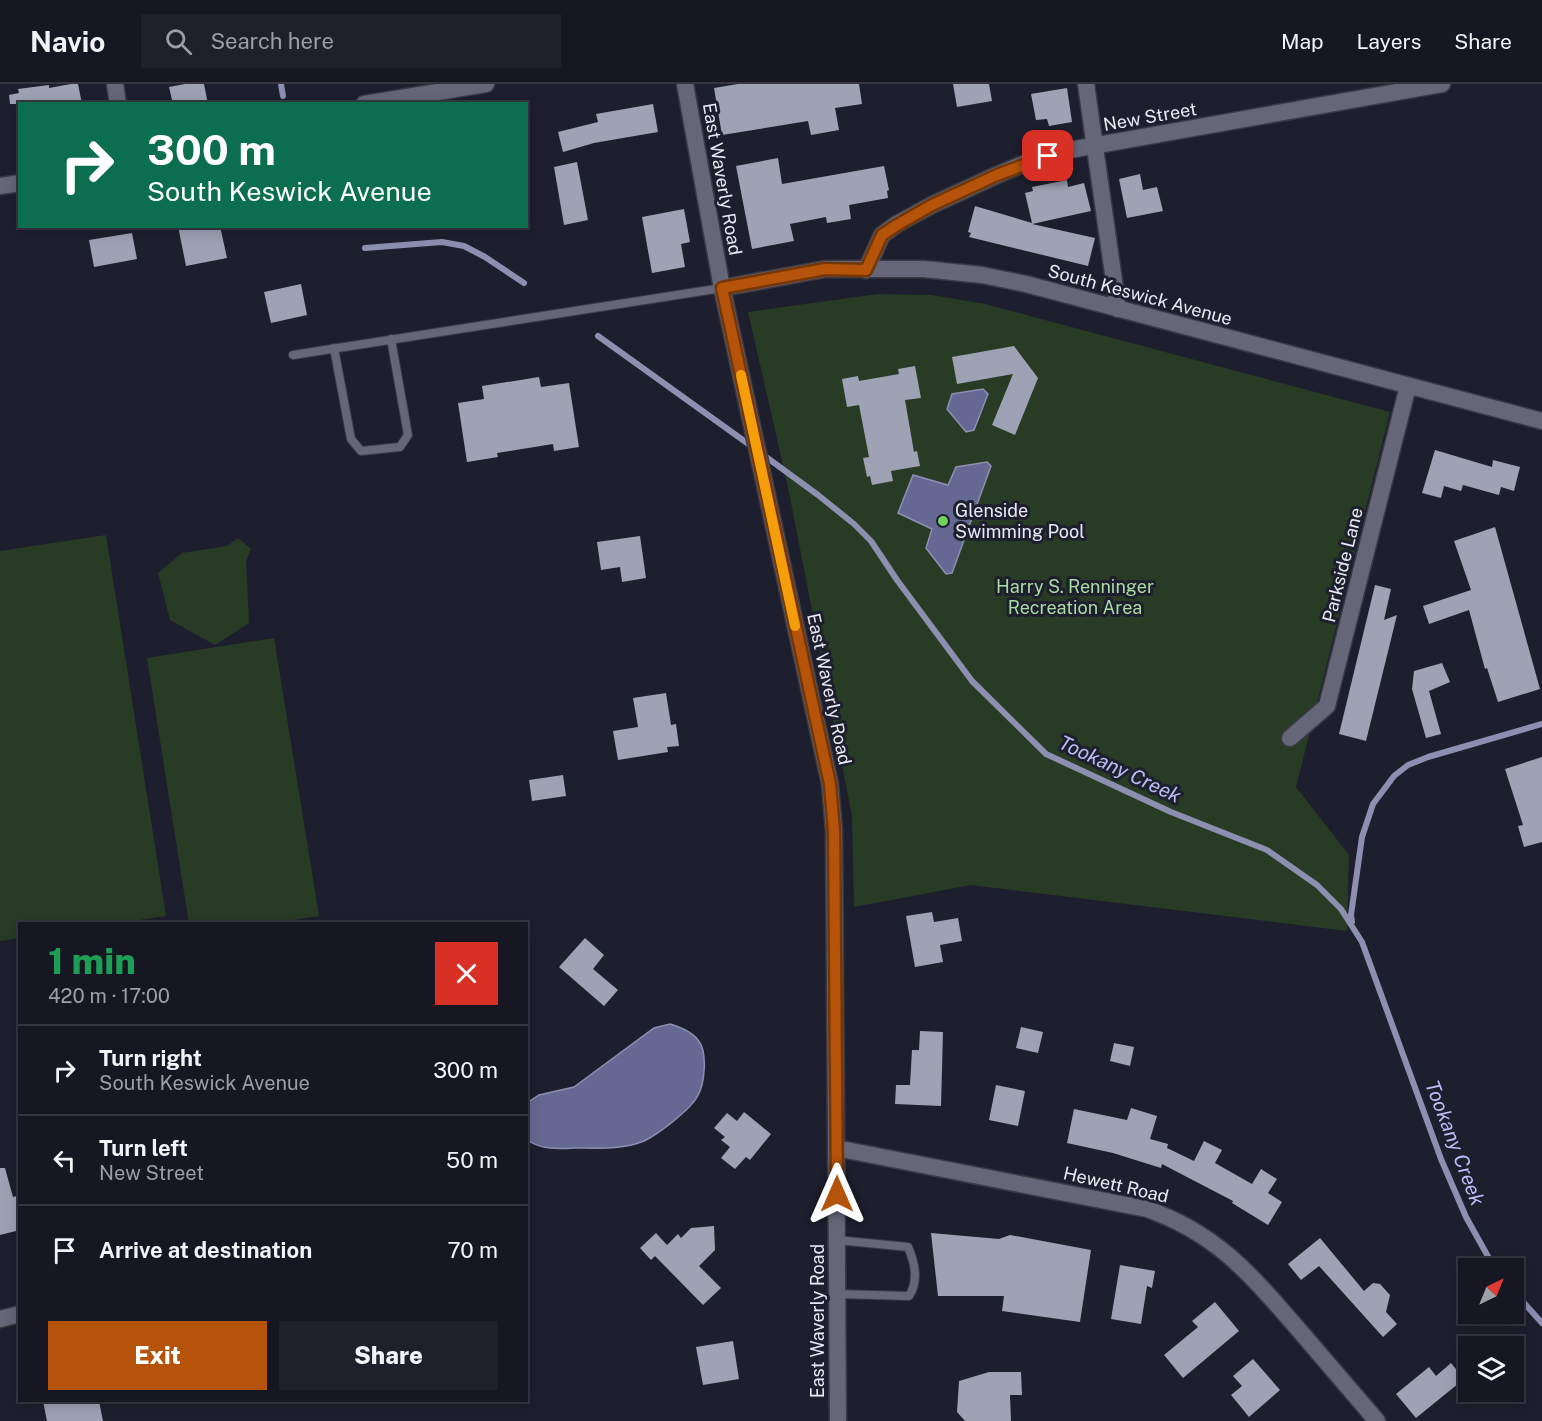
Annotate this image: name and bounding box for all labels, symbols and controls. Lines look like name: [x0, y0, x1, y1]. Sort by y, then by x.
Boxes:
search box: [141, 14, 561, 68]
text: Navio: [30, 25, 105, 58]
icon: search: [162, 25, 195, 58]
text: Search here: [210, 28, 334, 54]
text: Map: [1281, 29, 1324, 54]
text: Layers: [1357, 29, 1421, 54]
text: Share: [1454, 29, 1512, 54]
street label: New Street: [1102, 98, 1198, 135]
street label: East Waverly Road: [699, 101, 746, 257]
text: 300 m: [147, 125, 276, 174]
icon: right: [48, 126, 126, 204]
pin: [1022, 130, 1073, 181]
icon: arrive: [1031, 139, 1064, 172]
text: South Keswick Avenue: [147, 175, 432, 207]
street label: South Keswick Avenue: [1046, 260, 1235, 329]
place label: Glenside Swimming Pool: [955, 500, 1085, 542]
street label: Parkside Lane: [1318, 505, 1367, 624]
marker: Glenside Swimming Pool: [936, 514, 950, 528]
park label: Harry S. Renninger Recreation Area: [996, 576, 1154, 618]
street label: East Waverly Road: [803, 611, 856, 767]
water label: Tookany Creek: [1055, 730, 1185, 808]
text: 1 min: [48, 940, 136, 982]
button: close: [435, 942, 498, 1005]
text: 420 m · 17:00: [48, 984, 170, 1008]
text: Turn right: [99, 1045, 202, 1071]
icon: right: [48, 1054, 81, 1087]
text: 300 m: [433, 1057, 498, 1083]
text: South Keswick Avenue: [99, 1071, 310, 1095]
water label: Tookany Creek: [1420, 1077, 1490, 1209]
text: Turn left: [99, 1135, 188, 1161]
icon: left: [48, 1144, 81, 1177]
text: 50 m: [446, 1147, 498, 1173]
text: New Street: [99, 1161, 204, 1185]
position arrow: [805, 1162, 869, 1226]
street label: Hewett Road: [1061, 1162, 1171, 1207]
icon: arrive: [48, 1234, 81, 1267]
text: Arrive at destination: [99, 1237, 312, 1263]
text: 70 m: [447, 1237, 498, 1263]
street label: East Waverly Road: [807, 1244, 828, 1398]
north arrow: [1458, 1258, 1524, 1324]
map controls: [1458, 1258, 1524, 1402]
button: Exit: [48, 1321, 267, 1390]
button: Share: [279, 1321, 498, 1390]
button: layers: [1458, 1336, 1524, 1402]

